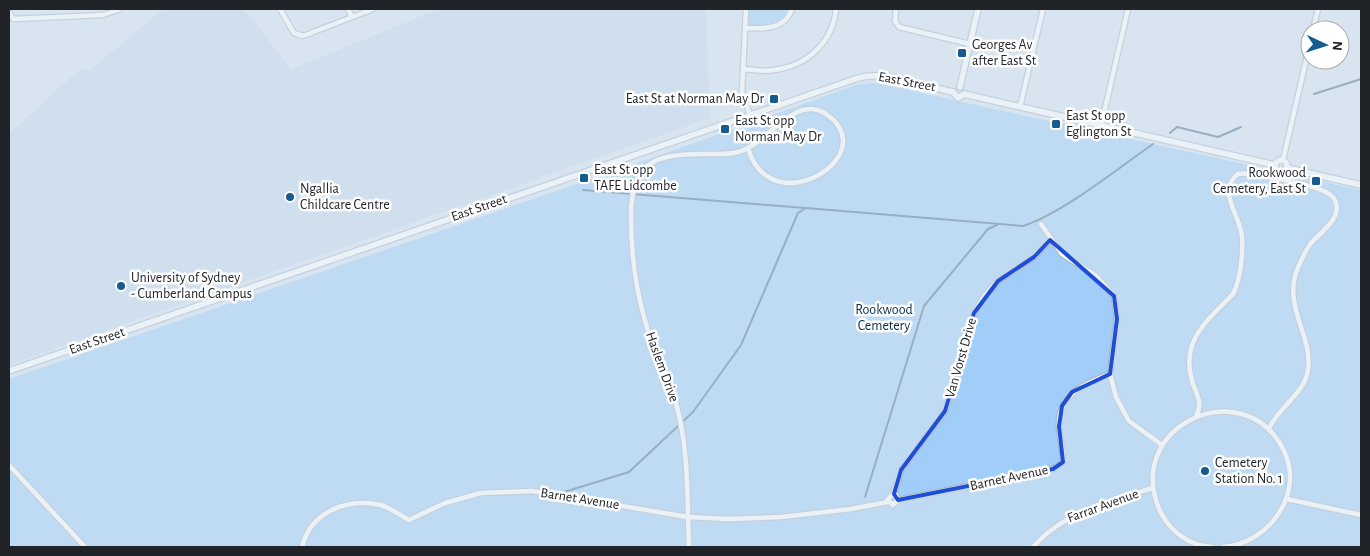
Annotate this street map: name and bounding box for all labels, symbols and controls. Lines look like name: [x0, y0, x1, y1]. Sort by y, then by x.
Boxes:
north arrow: [1300, 20, 1350, 70]
place label: Georges Av after East St: [972, 38, 1037, 68]
text: N: [1330, 40, 1344, 51]
marker: Georges Av after East St: [956, 47, 968, 59]
street label: East Street: [877, 70, 937, 94]
place label: East St at Norman May Dr: [626, 92, 764, 106]
marker: East St at Norman May Dr: [768, 93, 780, 105]
place label: East St opp Eglington St: [1066, 109, 1132, 139]
place label: East St opp Norman May Dr: [735, 114, 822, 144]
marker: East St opp Eglington St: [1050, 118, 1062, 130]
marker: East St opp Norman May Dr: [719, 123, 731, 135]
place label: East St opp TAFE Lidcombe: [594, 163, 677, 193]
place label: Rookwood Cemetery, East St: [1213, 166, 1307, 196]
marker: East St opp TAFE Lidcombe: [578, 172, 590, 184]
marker: Rookwood Cemetery, East St: [1310, 175, 1322, 187]
place label: Ngallia Childcare Centre: [300, 182, 390, 212]
marker: Ngallia Childcare Centre: [284, 191, 296, 203]
street label: East Street: [449, 192, 509, 224]
place label: University of Sydney - Cumberland Campus: [131, 271, 252, 301]
marker: University of Sydney - Cumberland Campus: [115, 280, 127, 292]
park label: Rookwood Cemetery: [855, 303, 913, 333]
street label: Van Vorst Drive: [943, 316, 979, 400]
street label: East Street: [67, 325, 127, 357]
street label: Haslem Drive: [643, 330, 681, 404]
place label: Cemetery Station No. 1: [1215, 456, 1283, 486]
street label: Barnet Avenue: [969, 463, 1049, 493]
marker: Cemetery Station No. 1: [1199, 465, 1211, 477]
street label: Barnet Avenue: [540, 486, 620, 512]
street label: Farrar Avenue: [1065, 487, 1141, 525]

